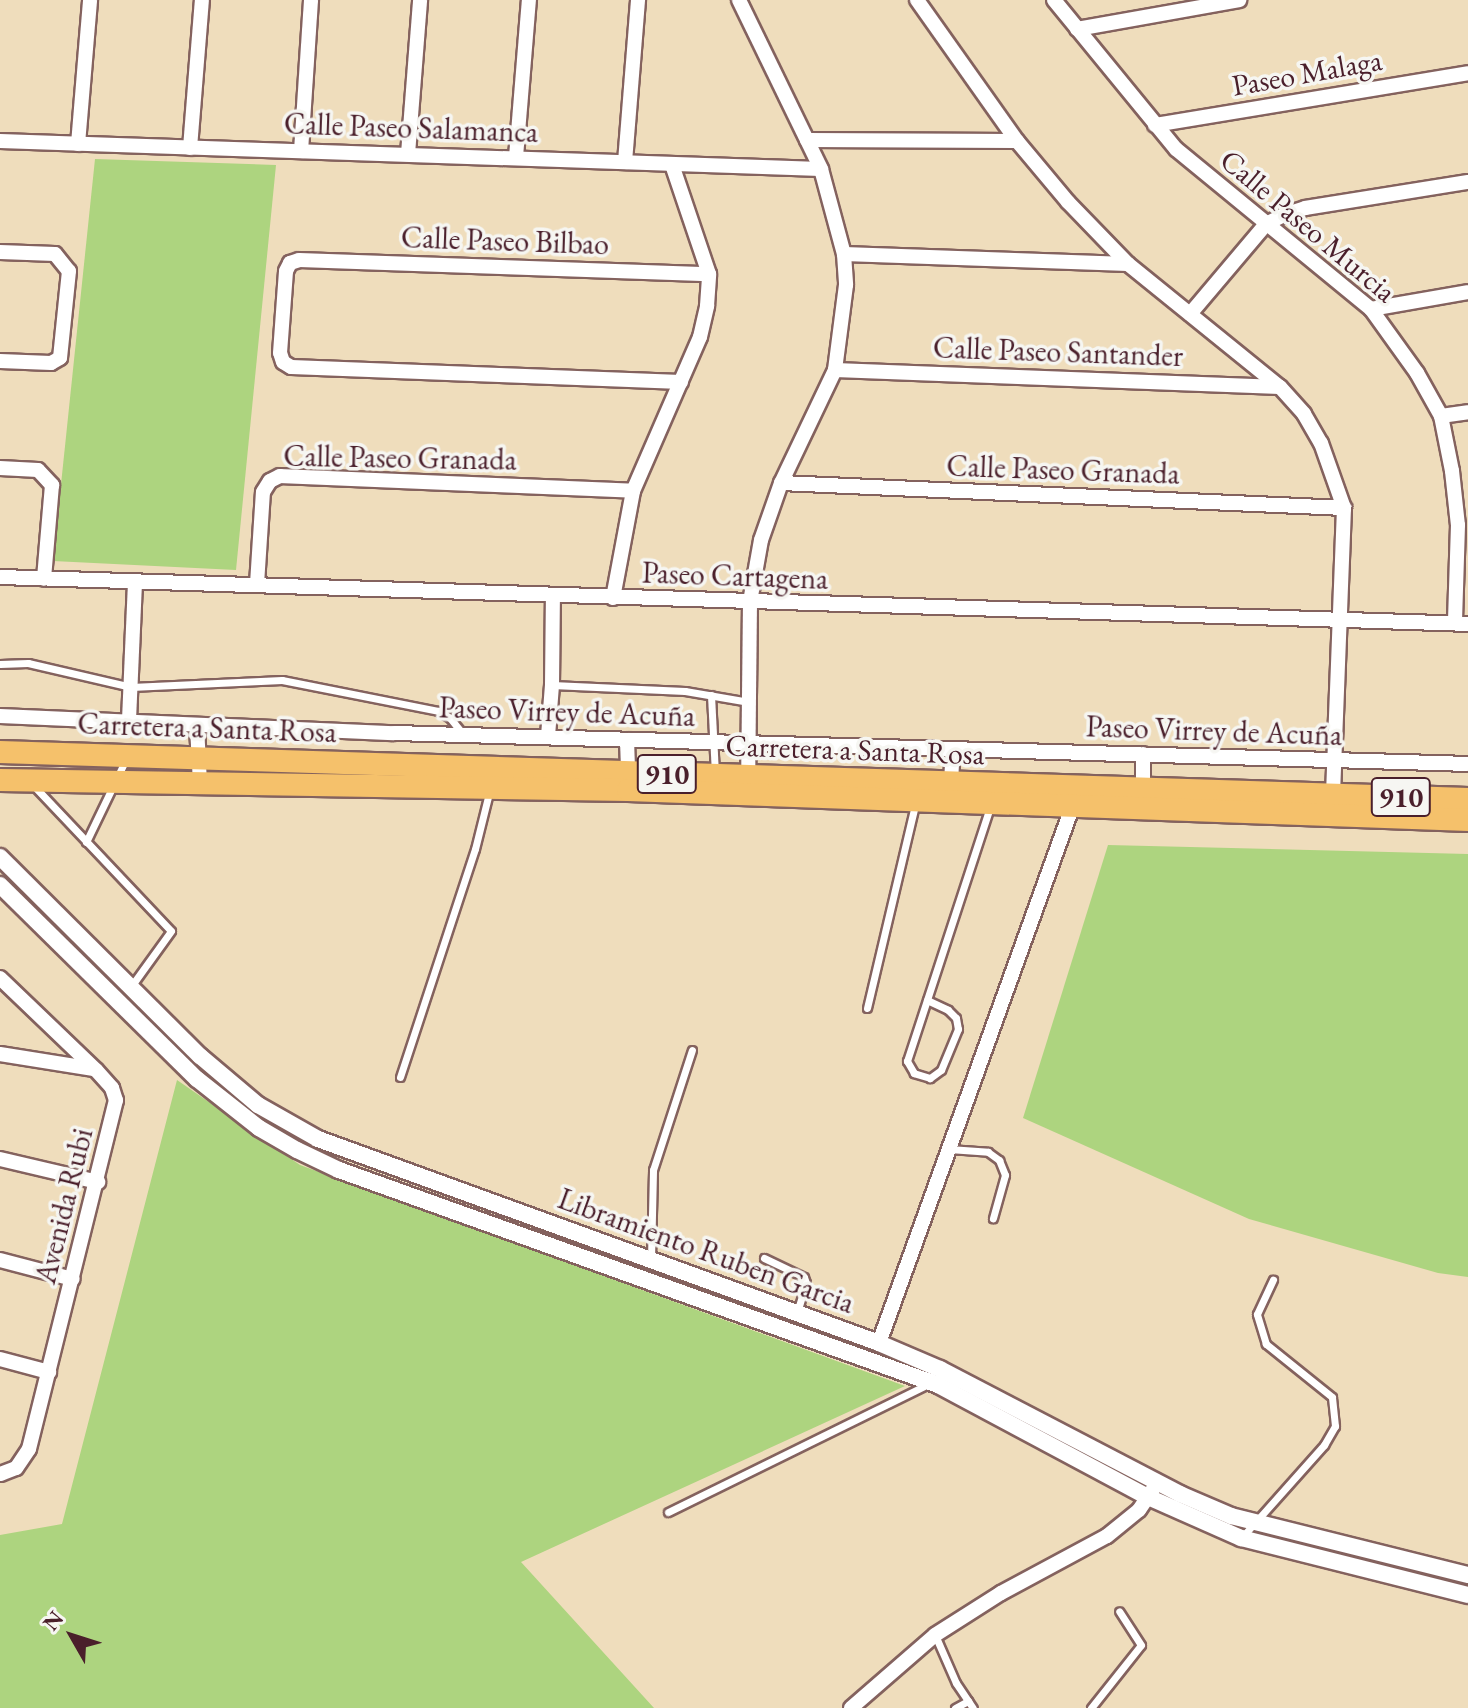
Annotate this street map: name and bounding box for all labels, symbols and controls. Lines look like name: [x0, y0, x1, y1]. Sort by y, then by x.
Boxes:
street label: Paseo Malaga: [1229, 42, 1385, 104]
street label: Calle Paseo Salamanca: [283, 106, 539, 150]
street label: Calle Paseo Murcia: [1213, 142, 1403, 310]
street label: Calle Paseo Bilbao: [400, 219, 610, 263]
street label: Calle Paseo Santander: [932, 330, 1184, 374]
street label: Calle Paseo Granada: [283, 438, 517, 478]
street label: Calle Paseo Granada: [946, 448, 1180, 492]
street label: Paseo Cartagena: [641, 555, 829, 597]
street label: Paseo Virrey de Acuña: [438, 690, 696, 734]
street label: Carretera a Santa Rosa: [77, 705, 337, 751]
street label: Paseo Virrey de Acuña: [1085, 709, 1343, 753]
street label: Carretera a Santa Rosa: [725, 727, 985, 773]
road number: 910: [635, 750, 699, 798]
road number: 910: [1369, 773, 1433, 821]
street label: Avenida Rubi: [27, 1124, 101, 1288]
street label: Libramiento Ruben Garcia: [553, 1181, 859, 1321]
north arrow: [32, 1596, 112, 1676]
text: N: [36, 1605, 70, 1637]

